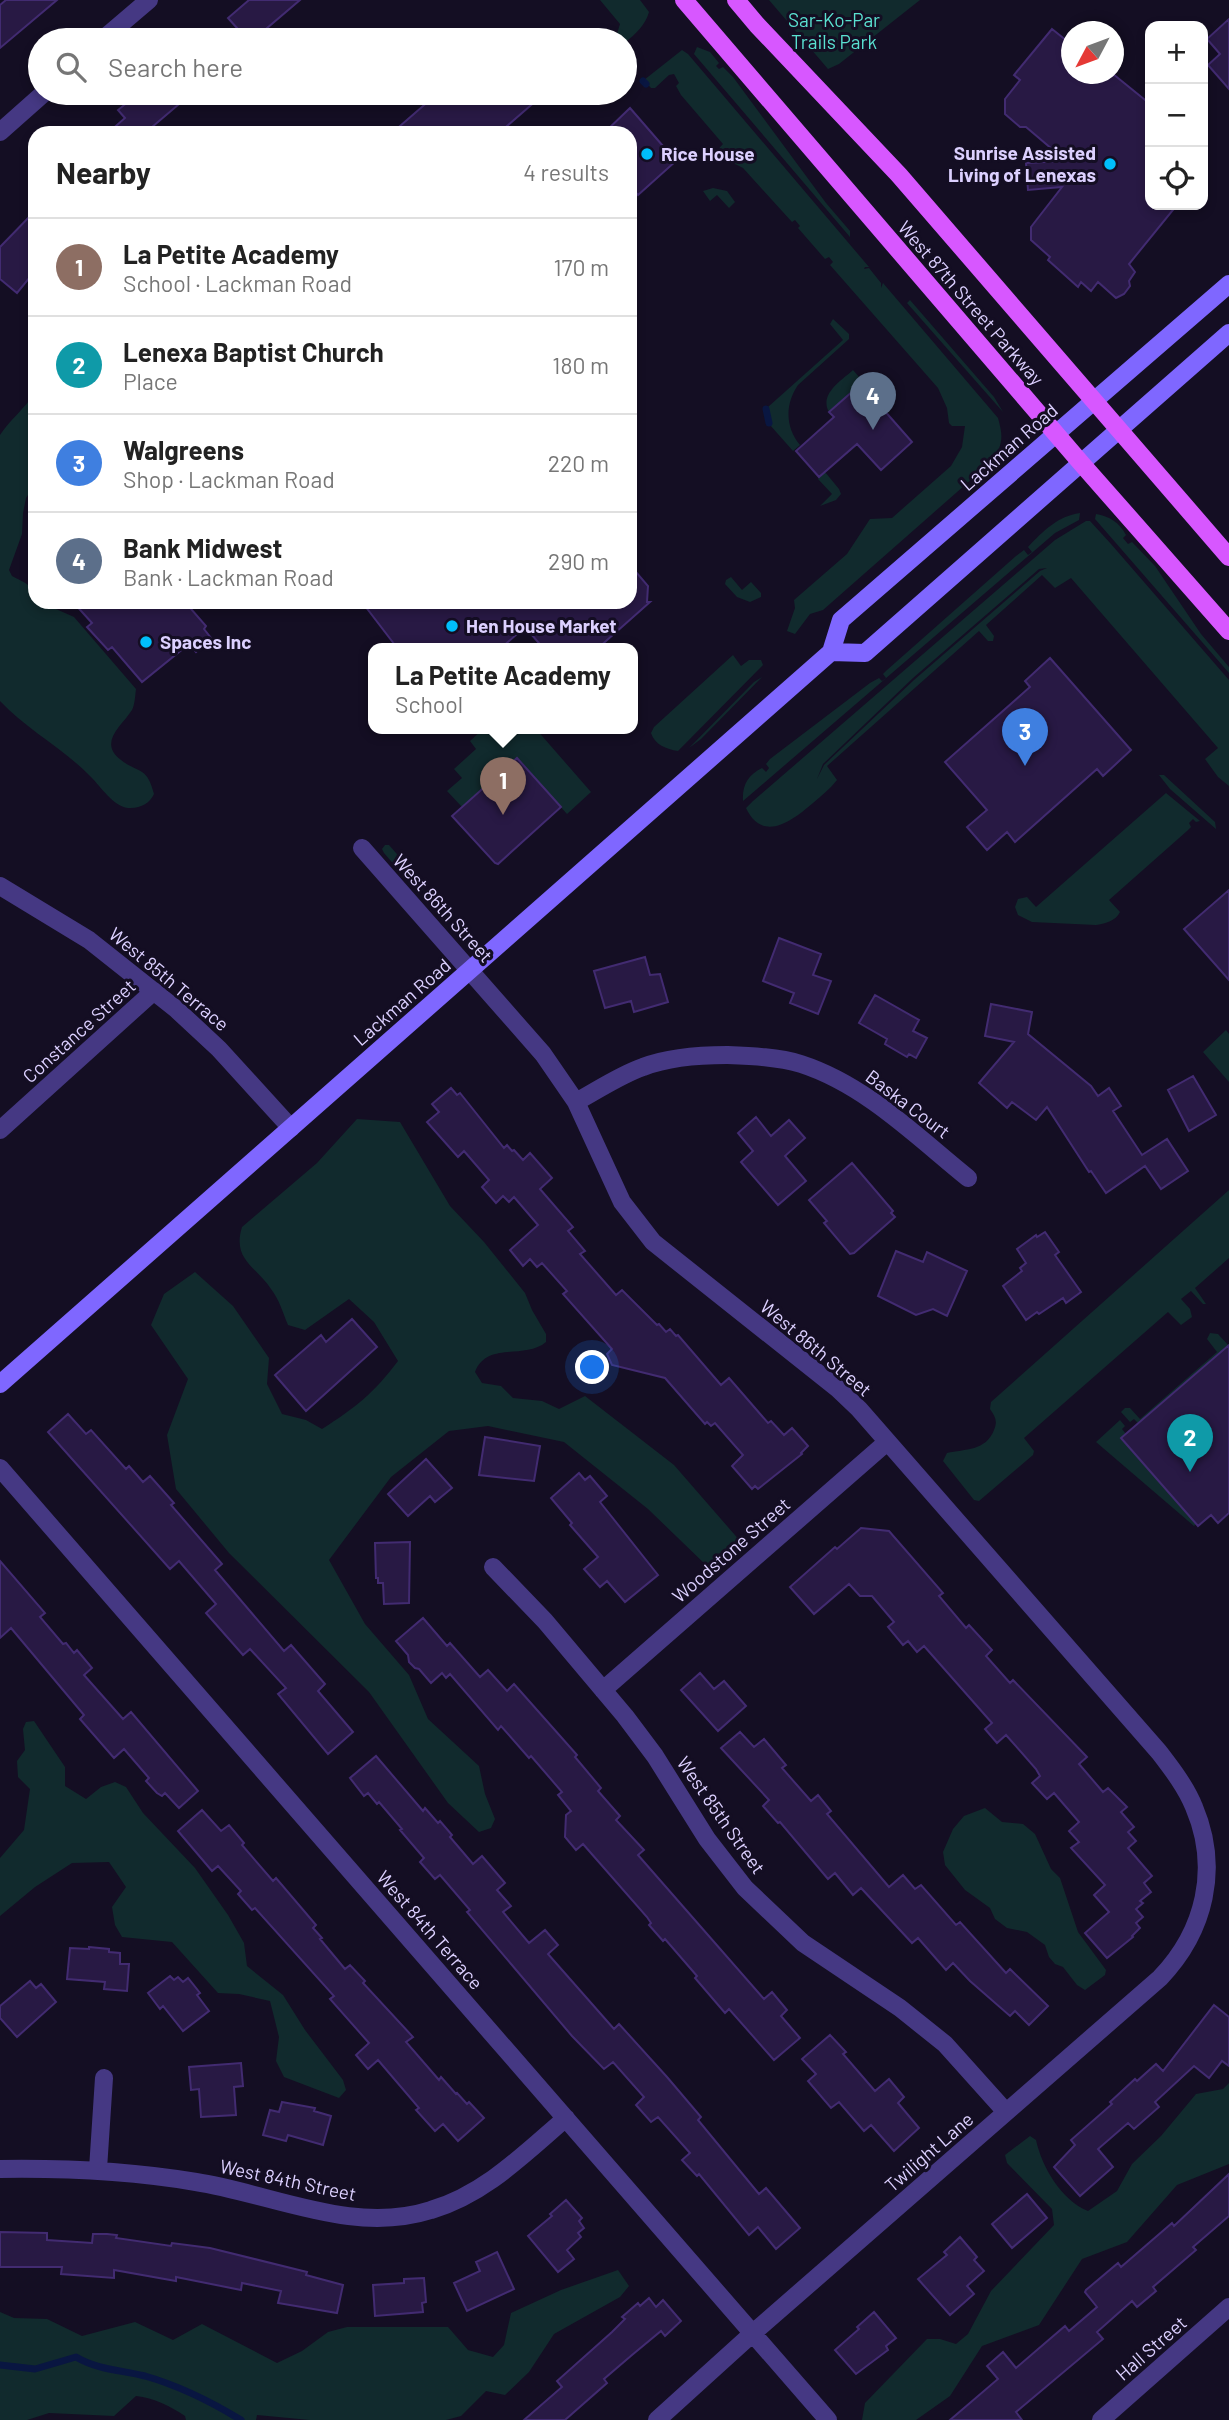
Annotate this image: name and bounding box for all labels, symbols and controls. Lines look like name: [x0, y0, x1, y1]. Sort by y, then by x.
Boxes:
park label: Sar-Ko-Par Trails Park: [788, 8, 880, 53]
north arrow: [1061, 21, 1124, 84]
map controls: [1145, 21, 1208, 210]
button: +: [1145, 21, 1208, 84]
search box: [28, 28, 637, 105]
icon: search: [52, 48, 90, 86]
text: Search here: [108, 51, 243, 82]
button: −: [1145, 84, 1208, 147]
place label: Sunrise Assisted Living of Lenexas: [948, 141, 1096, 186]
place label: Rice House: [661, 142, 755, 165]
marker: Rice House: [639, 146, 655, 162]
button: locate: [1145, 147, 1208, 210]
text: Nearby: [56, 154, 151, 190]
marker: Sunrise Assisted Living of Lenexas: [1102, 156, 1118, 172]
text: 4 results: [523, 158, 609, 186]
street label: West 87th Street Parkway: [894, 216, 1049, 390]
text: La Petite Academy: [123, 238, 339, 269]
text: 1: [75, 253, 83, 281]
text: 170 m: [553, 253, 609, 281]
text: School · Lackman Road: [123, 269, 352, 297]
text: Lenexa Baptist Church: [123, 336, 384, 367]
text: 2: [73, 351, 85, 379]
text: 180 m: [552, 351, 609, 379]
text: Place: [123, 367, 178, 395]
pin: 4: [850, 372, 896, 430]
street label: Lackman Road: [955, 398, 1062, 495]
text: Walgreens: [123, 434, 244, 465]
text: 3: [73, 449, 85, 477]
text: 220 m: [548, 449, 609, 477]
text: Shop · Lackman Road: [123, 465, 335, 493]
text: Bank Midwest: [123, 532, 282, 563]
text: 4: [72, 547, 86, 575]
text: 290 m: [548, 547, 609, 575]
text: Bank · Lackman Road: [123, 563, 334, 591]
place label: Hen House Market: [466, 614, 617, 637]
marker: Hen House Market: [444, 618, 460, 634]
place label: Spaces Inc: [160, 630, 251, 653]
marker: Spaces Inc: [138, 634, 154, 650]
popup: [368, 643, 638, 734]
text: La Petite Academy: [395, 659, 611, 690]
text: School: [395, 690, 463, 718]
pin: 3: [1002, 708, 1048, 766]
pin: 1: [480, 757, 526, 815]
street label: West 86th Street: [389, 849, 498, 967]
street label: West 85th Terrace: [105, 922, 234, 1035]
street label: Lackman Road: [348, 953, 455, 1050]
street label: Constance Street: [18, 974, 140, 1087]
street label: Baska Court: [862, 1064, 955, 1143]
street label: West 86th Street: [756, 1294, 877, 1401]
your location: [575, 1350, 609, 1384]
pin: 2: [1167, 1414, 1213, 1472]
street label: Woodstone Street: [667, 1492, 794, 1607]
street label: West 85th Street: [672, 1752, 770, 1878]
street label: West 84th Terrace: [373, 1866, 488, 1994]
street label: Twilight Lane: [880, 2107, 978, 2196]
street label: West 84th Street: [218, 2154, 358, 2205]
street label: Hall Street: [1110, 2311, 1191, 2385]

